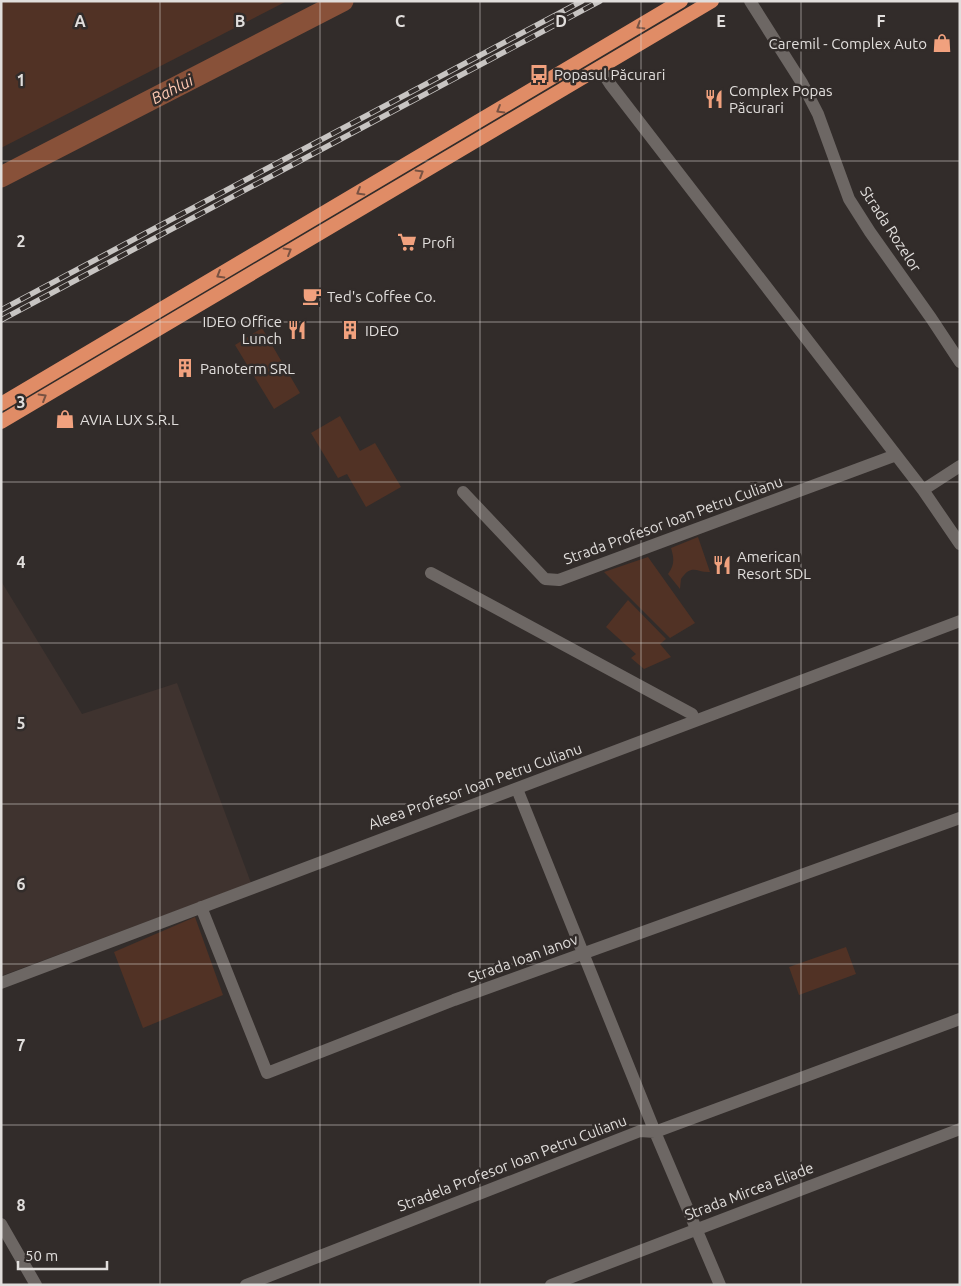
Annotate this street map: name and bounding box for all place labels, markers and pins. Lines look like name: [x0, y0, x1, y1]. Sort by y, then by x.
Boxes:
shop icon: Caremil - Complex Auto: [931, 32, 953, 54]
place label: Caremil - Complex Auto: [769, 35, 927, 52]
bus stop icon: Popasul Păcurari: [528, 63, 550, 85]
place label: Popasul Păcurari: [554, 66, 665, 83]
place label: Complex Popas Păcurari: [729, 82, 832, 116]
restaurant icon: Complex Popas Păcurari: [703, 88, 725, 110]
supermarket icon: Profi: [396, 231, 418, 253]
place label: Profi: [422, 234, 455, 251]
cafe icon: Ted's Coffee Co.: [301, 285, 323, 307]
place label: Ted's Coffee Co.: [327, 288, 436, 305]
place label: IDEO Office Lunch: [202, 313, 282, 347]
restaurant icon: IDEO Office Lunch: [286, 319, 308, 341]
building icon: IDEO: [339, 319, 361, 341]
place label: IDEO: [365, 322, 399, 339]
building icon: Panoterm SRL: [174, 357, 196, 379]
place label: Panoterm SRL: [200, 360, 295, 377]
shop icon: AVIA LUX S.R.L: [54, 408, 76, 430]
place label: AVIA LUX S.R.L: [80, 411, 179, 428]
place label: American Resort SDL: [737, 548, 811, 582]
restaurant icon: American Resort SDL: [711, 554, 733, 576]

